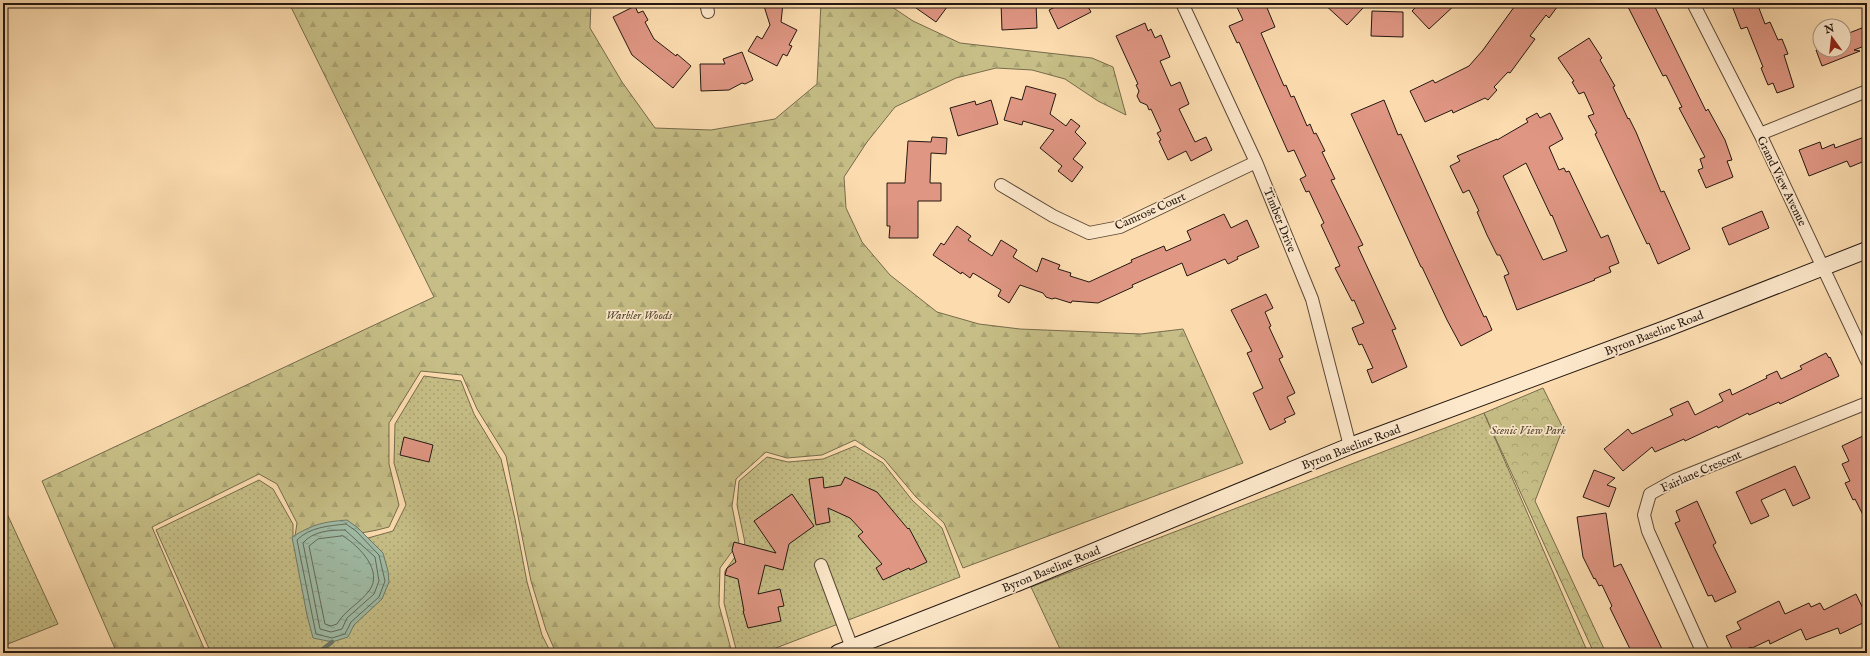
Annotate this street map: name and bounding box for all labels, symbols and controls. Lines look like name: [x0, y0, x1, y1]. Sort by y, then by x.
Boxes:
north arrow: [1812, 18, 1852, 58]
text: N: [1822, 21, 1837, 38]
street label: Grand View Avenue: [1753, 134, 1810, 229]
street label: Timber Drive: [1260, 186, 1299, 255]
street label: Camrose Court: [1112, 189, 1188, 234]
street label: Byron Baseline Road: [1603, 307, 1706, 359]
park label: Warbler Woods: [606, 308, 672, 323]
street label: Byron Baseline Road: [1300, 421, 1403, 473]
park label: Scenic View Park: [1490, 423, 1566, 438]
street label: Fairlane Crescent: [1658, 447, 1744, 496]
street label: Byron Baseline Road: [1000, 543, 1103, 596]

